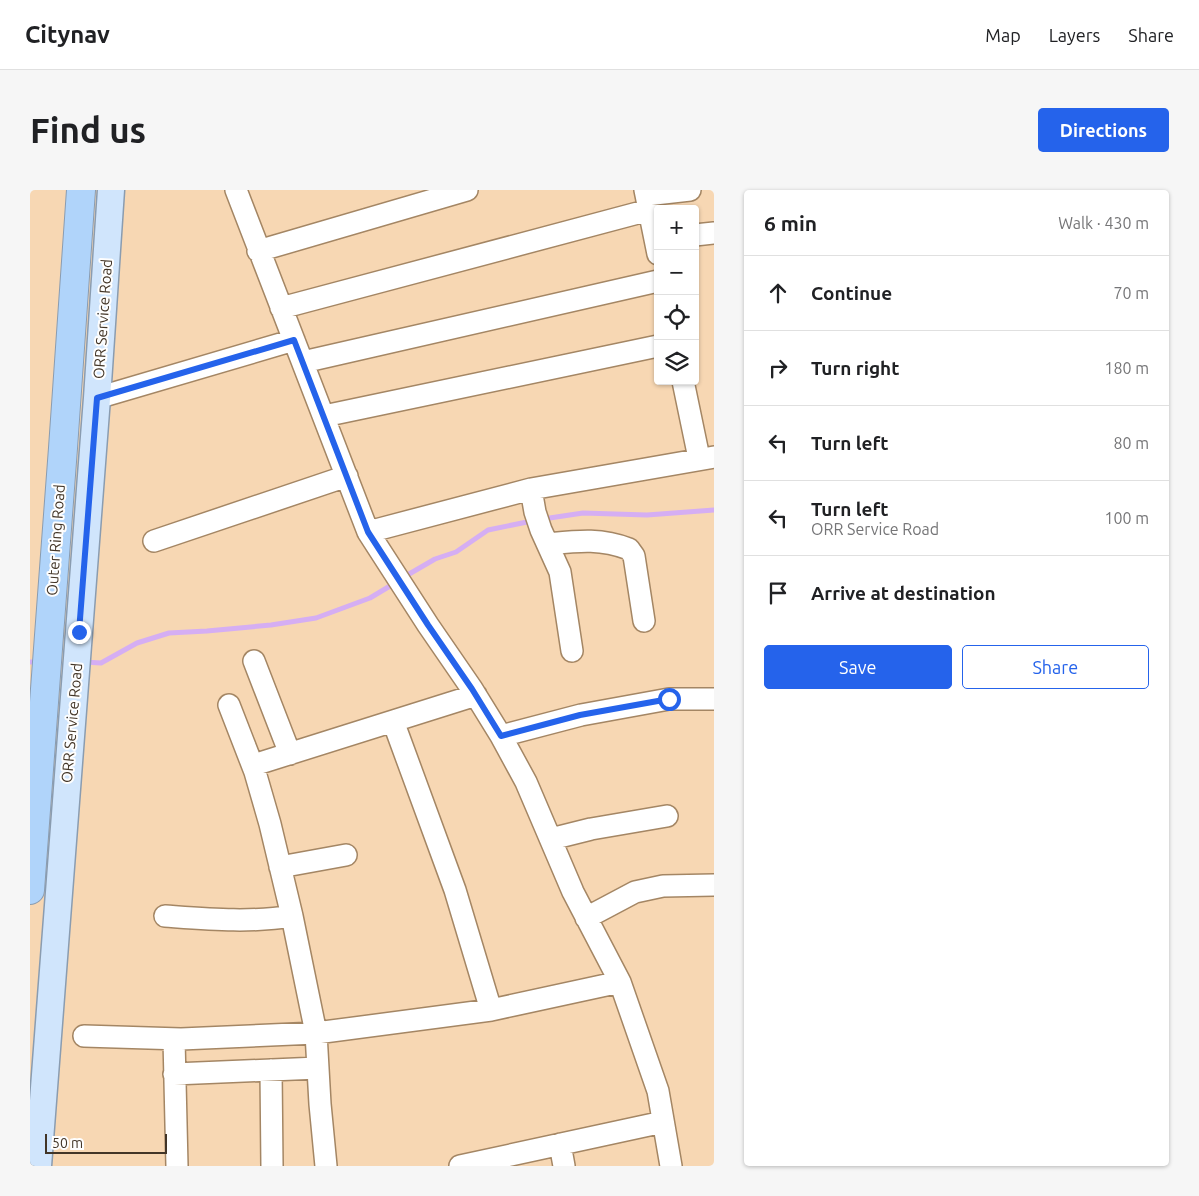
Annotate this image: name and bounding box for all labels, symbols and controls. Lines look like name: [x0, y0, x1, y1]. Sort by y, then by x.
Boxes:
text: Citynav: [25, 21, 110, 48]
text: Map: [985, 25, 1021, 45]
text: Layers: [1049, 25, 1100, 45]
text: Share: [1128, 25, 1174, 45]
button: Directions: [1038, 108, 1169, 152]
text: Find us: [30, 110, 146, 150]
map controls: [654, 205, 699, 385]
button: +: [654, 205, 699, 250]
text: 6 min: [764, 211, 817, 235]
text: Walk · 430 m: [1058, 214, 1149, 232]
button: −: [654, 250, 699, 295]
street label: ORR Service Road: [90, 258, 115, 379]
icon: ahead: [764, 279, 792, 307]
text: Continue: [811, 282, 892, 304]
text: 70 m: [1113, 284, 1149, 302]
button: locate: [654, 295, 699, 340]
button: layers: [654, 340, 699, 385]
icon: right: [764, 354, 792, 382]
text: Turn right: [811, 357, 899, 379]
text: 180 m: [1104, 359, 1149, 377]
icon: left: [764, 429, 792, 457]
text: Turn left: [811, 432, 889, 454]
text: 80 m: [1113, 434, 1149, 452]
street label: Outer Ring Road: [43, 484, 68, 596]
text: Turn left: [811, 498, 889, 520]
icon: left: [764, 504, 792, 532]
text: 100 m: [1104, 509, 1149, 527]
text: ORR Service Road: [811, 520, 939, 538]
icon: arrive: [764, 579, 792, 607]
text: Arrive at destination: [811, 582, 996, 604]
route end: [68, 621, 91, 644]
button: Save: [764, 645, 952, 689]
button: Share: [962, 645, 1149, 689]
street label: ORR Service Road: [58, 662, 85, 784]
route start: [658, 688, 681, 711]
scale bar: [45, 1131, 168, 1154]
text: 50 m: [52, 1135, 83, 1151]

